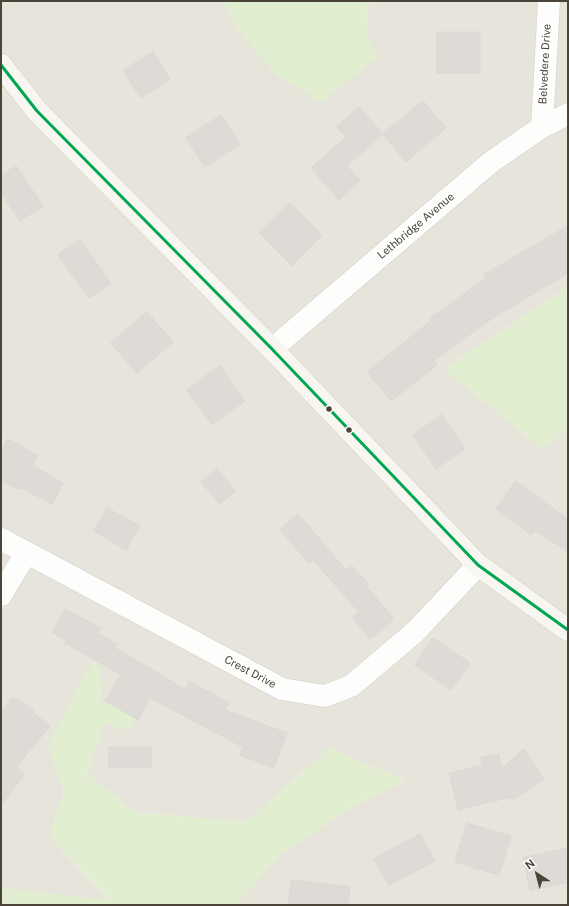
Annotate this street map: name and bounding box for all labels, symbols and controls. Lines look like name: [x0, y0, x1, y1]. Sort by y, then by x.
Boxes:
street label: Belvedere Drive: [536, 23, 554, 105]
street label: Lethbridge Avenue: [375, 190, 457, 262]
unlabelled marker: [324, 404, 334, 414]
unlabelled marker: [344, 425, 354, 435]
street label: Crest Drive: [222, 653, 278, 691]
north arrow: [517, 854, 557, 894]
text: N: [523, 857, 537, 872]

